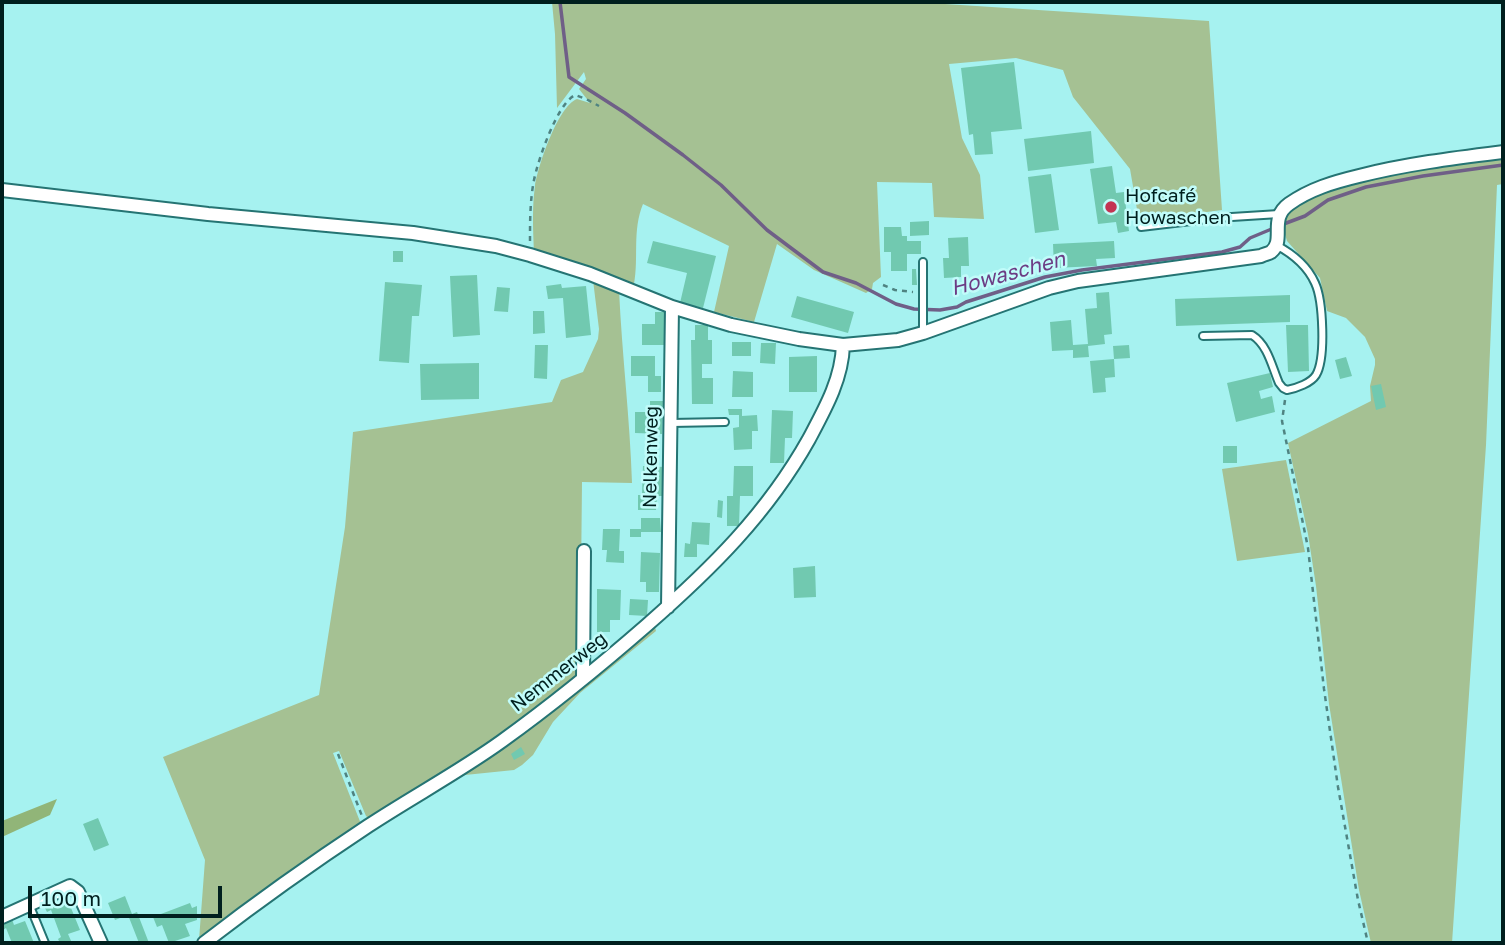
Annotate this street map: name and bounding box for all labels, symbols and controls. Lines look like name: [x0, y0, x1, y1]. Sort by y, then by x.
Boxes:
place label: Hofcafé Howaschen: [1125, 185, 1231, 229]
marker: Hofcafé Howaschen: [1103, 199, 1119, 215]
water label: Howaschen: [948, 247, 1068, 301]
street label: Nelkenweg: [639, 406, 663, 508]
street label: Nemmerweg: [506, 627, 612, 717]
scale bar: [32, 872, 226, 916]
text: 100 m: [41, 885, 101, 911]

